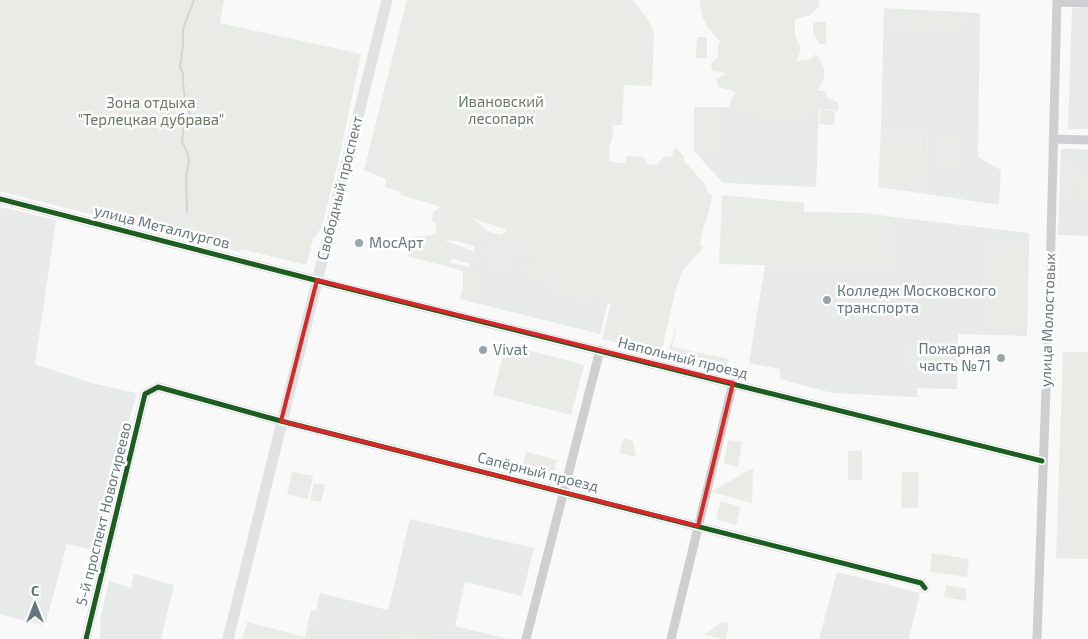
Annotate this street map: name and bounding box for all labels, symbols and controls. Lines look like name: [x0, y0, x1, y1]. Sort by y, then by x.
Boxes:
park label: Ивановский лесопарк: [458, 92, 544, 127]
park label: Зона отдыха "Терлецкая дубрава": [78, 93, 224, 129]
street label: Свободный проспект: [312, 114, 366, 262]
street label: улица Металлургов: [92, 200, 232, 253]
place label: МосАрт: [369, 233, 424, 251]
marker: МосАрт: [353, 237, 365, 249]
street label: улица Молостовых: [1036, 253, 1059, 387]
place label: Колледж Московского транспорта: [837, 281, 996, 316]
marker: Колледж Московского транспорта: [821, 294, 833, 306]
street label: Напольный проезд: [616, 332, 750, 382]
place label: Пожарная часть №71: [918, 339, 991, 374]
place label: Vivat: [493, 340, 528, 358]
marker: Vivat: [477, 344, 489, 356]
marker: Пожарная часть №71: [995, 352, 1007, 364]
street label: 5-й проспект Новогиреево: [71, 420, 135, 607]
street label: Сапёрный проезд: [476, 447, 601, 495]
north arrow: [10, 579, 60, 629]
text: С: [31, 582, 39, 599]

